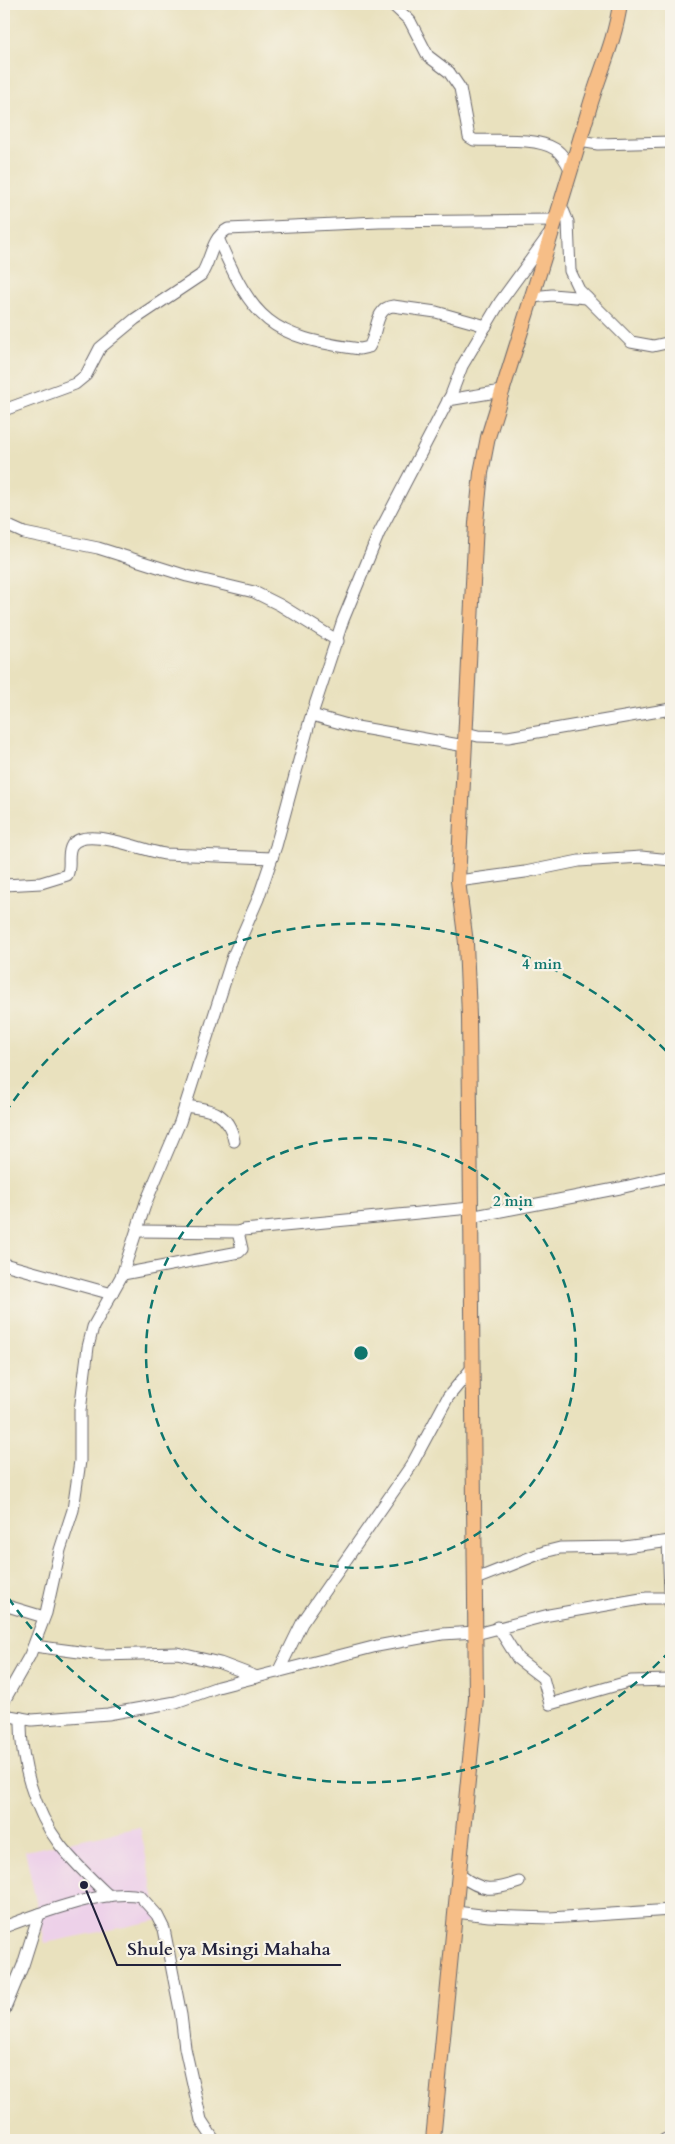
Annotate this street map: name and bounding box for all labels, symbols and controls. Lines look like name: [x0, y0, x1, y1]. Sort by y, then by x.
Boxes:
text: 4 min: [522, 954, 562, 974]
text: 2 min: [493, 1191, 533, 1211]
centre of rings: [352, 1344, 370, 1362]
callout: Shule ya Msingi Mahaha: [117, 1932, 341, 1965]
text: Shule ya Msingi Mahaha: [127, 1937, 331, 1962]

